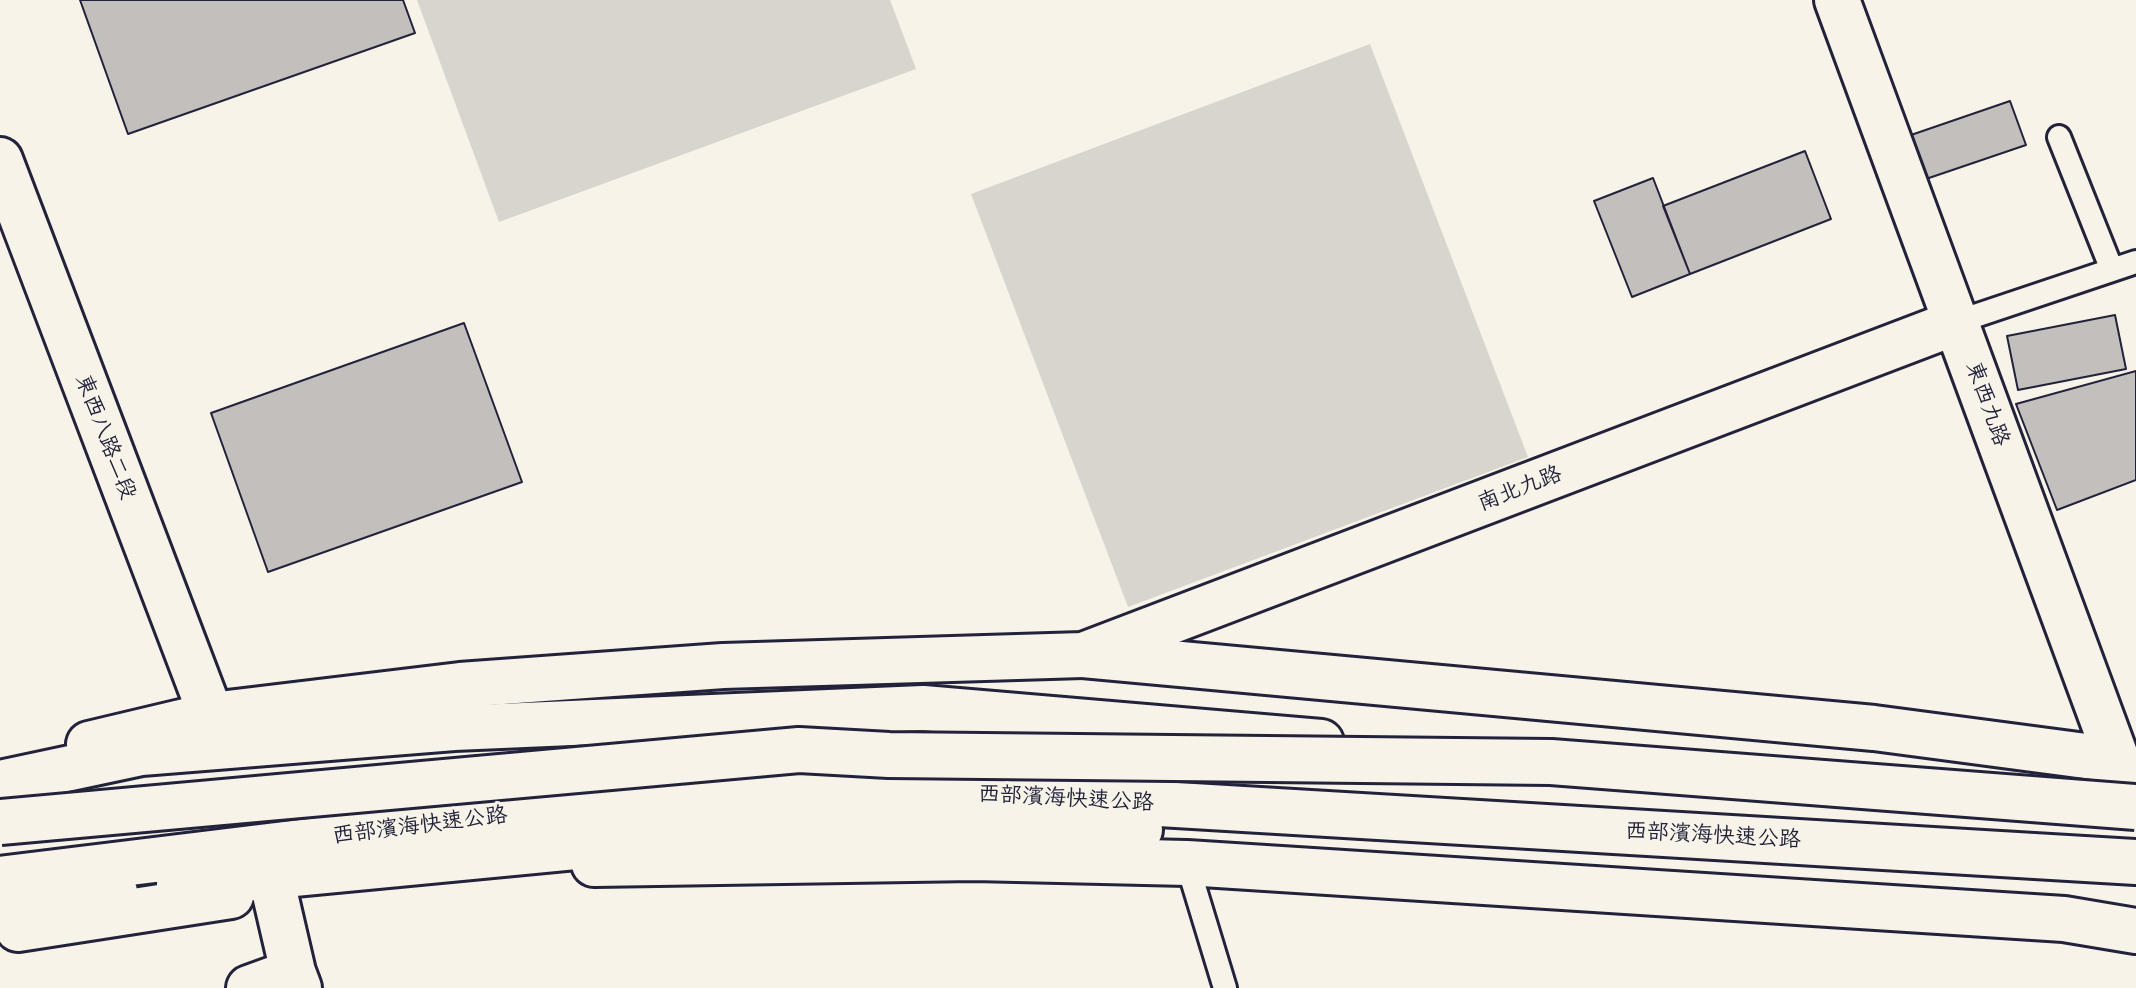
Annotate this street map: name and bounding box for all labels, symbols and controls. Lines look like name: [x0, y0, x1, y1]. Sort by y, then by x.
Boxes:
street label: 東西九路: [1960, 358, 2014, 450]
street label: 東西八路二段: [69, 371, 141, 503]
street label: 南北九路: [1474, 461, 1566, 517]
street label: 西部濱海快速公路: [977, 781, 1155, 817]
street label: 西部濱海快速公路: [331, 802, 509, 850]
street label: 西部濱海快速公路: [1624, 818, 1802, 854]

